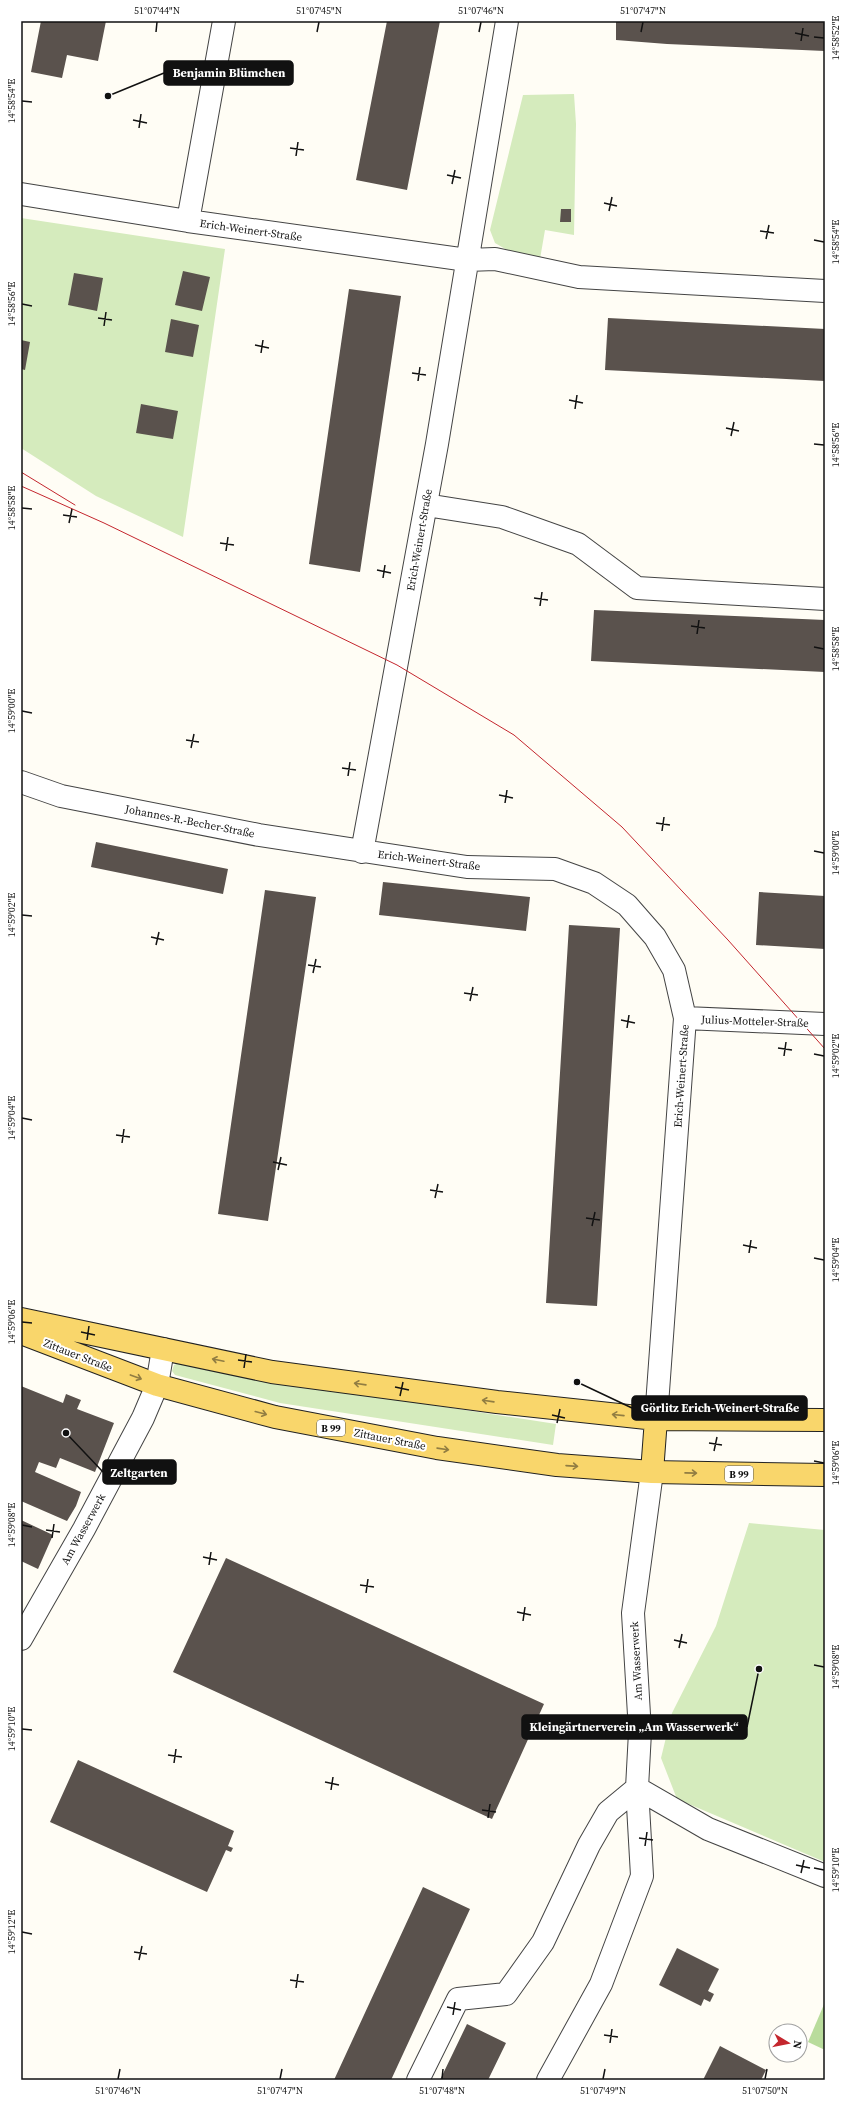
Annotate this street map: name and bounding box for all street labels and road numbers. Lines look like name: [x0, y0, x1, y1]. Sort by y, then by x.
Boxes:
street label: Erich-Weinert-Straße: [199, 216, 303, 245]
street label: Erich-Weinert-Straße: [403, 488, 436, 592]
street label: Johannes-R.-Becher-Straße: [123, 801, 256, 841]
street label: Erich-Weinert-Straße: [377, 847, 481, 874]
street label: Julius-Motteler-Straße: [700, 1012, 809, 1031]
street label: Erich-Weinert-Straße: [670, 1024, 693, 1128]
street label: Zittauer Straße: [41, 1335, 115, 1376]
road number: B 99: [317, 1420, 345, 1436]
street label: Zittauer Straße: [353, 1425, 427, 1454]
road number: B 99: [725, 1466, 753, 1482]
street label: Am Wasserwerk: [58, 1490, 110, 1567]
street label: Am Wasserwerk: [627, 1620, 646, 1701]

